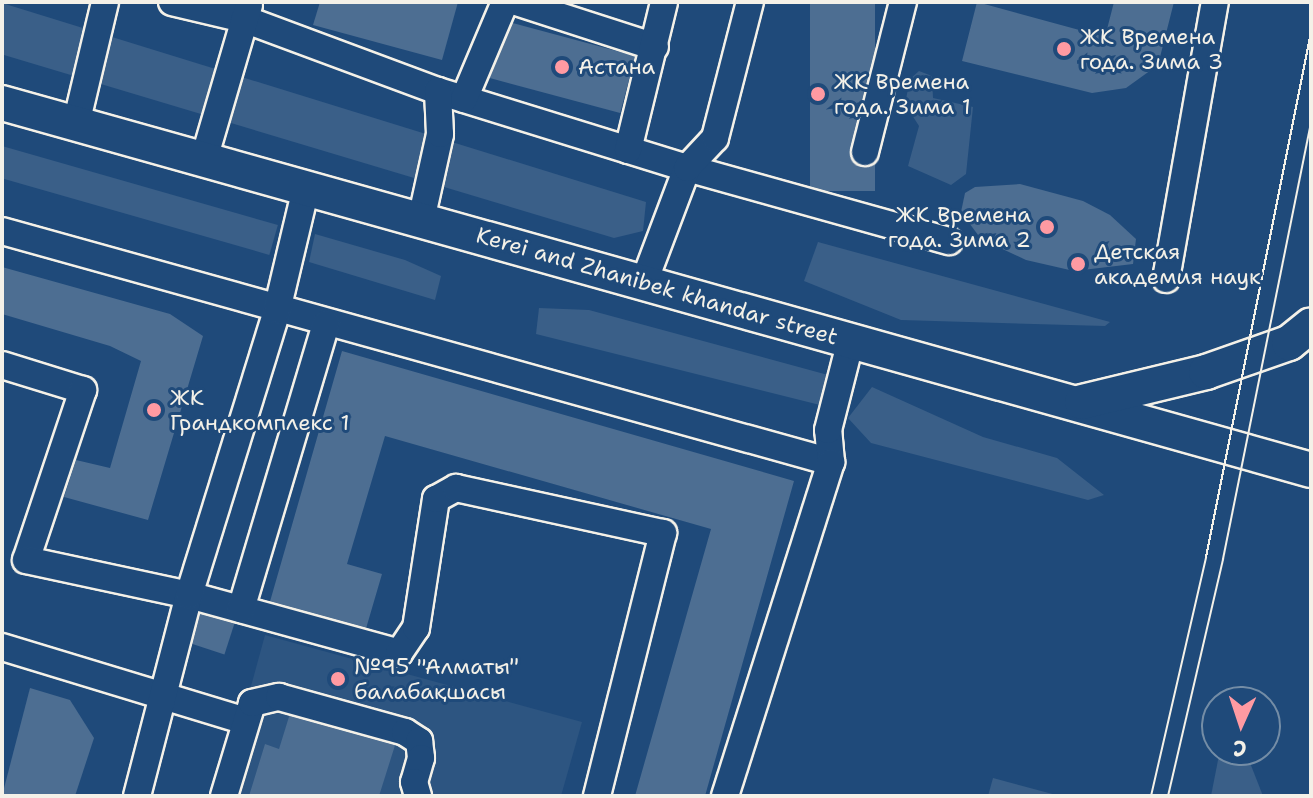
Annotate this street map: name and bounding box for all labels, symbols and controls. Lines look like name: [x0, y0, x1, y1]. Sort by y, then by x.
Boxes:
place label: ЖК Времена года. Зима 3: [1080, 23, 1223, 74]
marker: ЖК Времена года. Зима 3: [1055, 40, 1073, 58]
place label: Астана: [578, 54, 655, 80]
marker: Астана: [553, 58, 571, 76]
place label: ЖК Времена года. Зима 1: [834, 68, 971, 120]
marker: ЖК Времена года. Зима 1: [809, 85, 827, 103]
place label: ЖК Времена года. Зима 2: [888, 201, 1031, 252]
marker: ЖК Времена года. Зима 2: [1038, 218, 1056, 236]
street label: Kerei and Zhanibek khandar street: [473, 222, 841, 350]
place label: Детская академия наук: [1094, 238, 1261, 290]
marker: Детская академия наук: [1069, 255, 1087, 273]
place label: ЖК Грандкомплекс 1: [170, 384, 350, 436]
marker: ЖК Грандкомплекс 1: [145, 401, 163, 419]
place label: №95 "Алматы" балабақшасы: [354, 653, 519, 704]
marker: №95 "Алматы" балабақшасы: [329, 670, 347, 688]
north arrow: [1201, 686, 1281, 766]
text: С: [1232, 734, 1247, 763]

